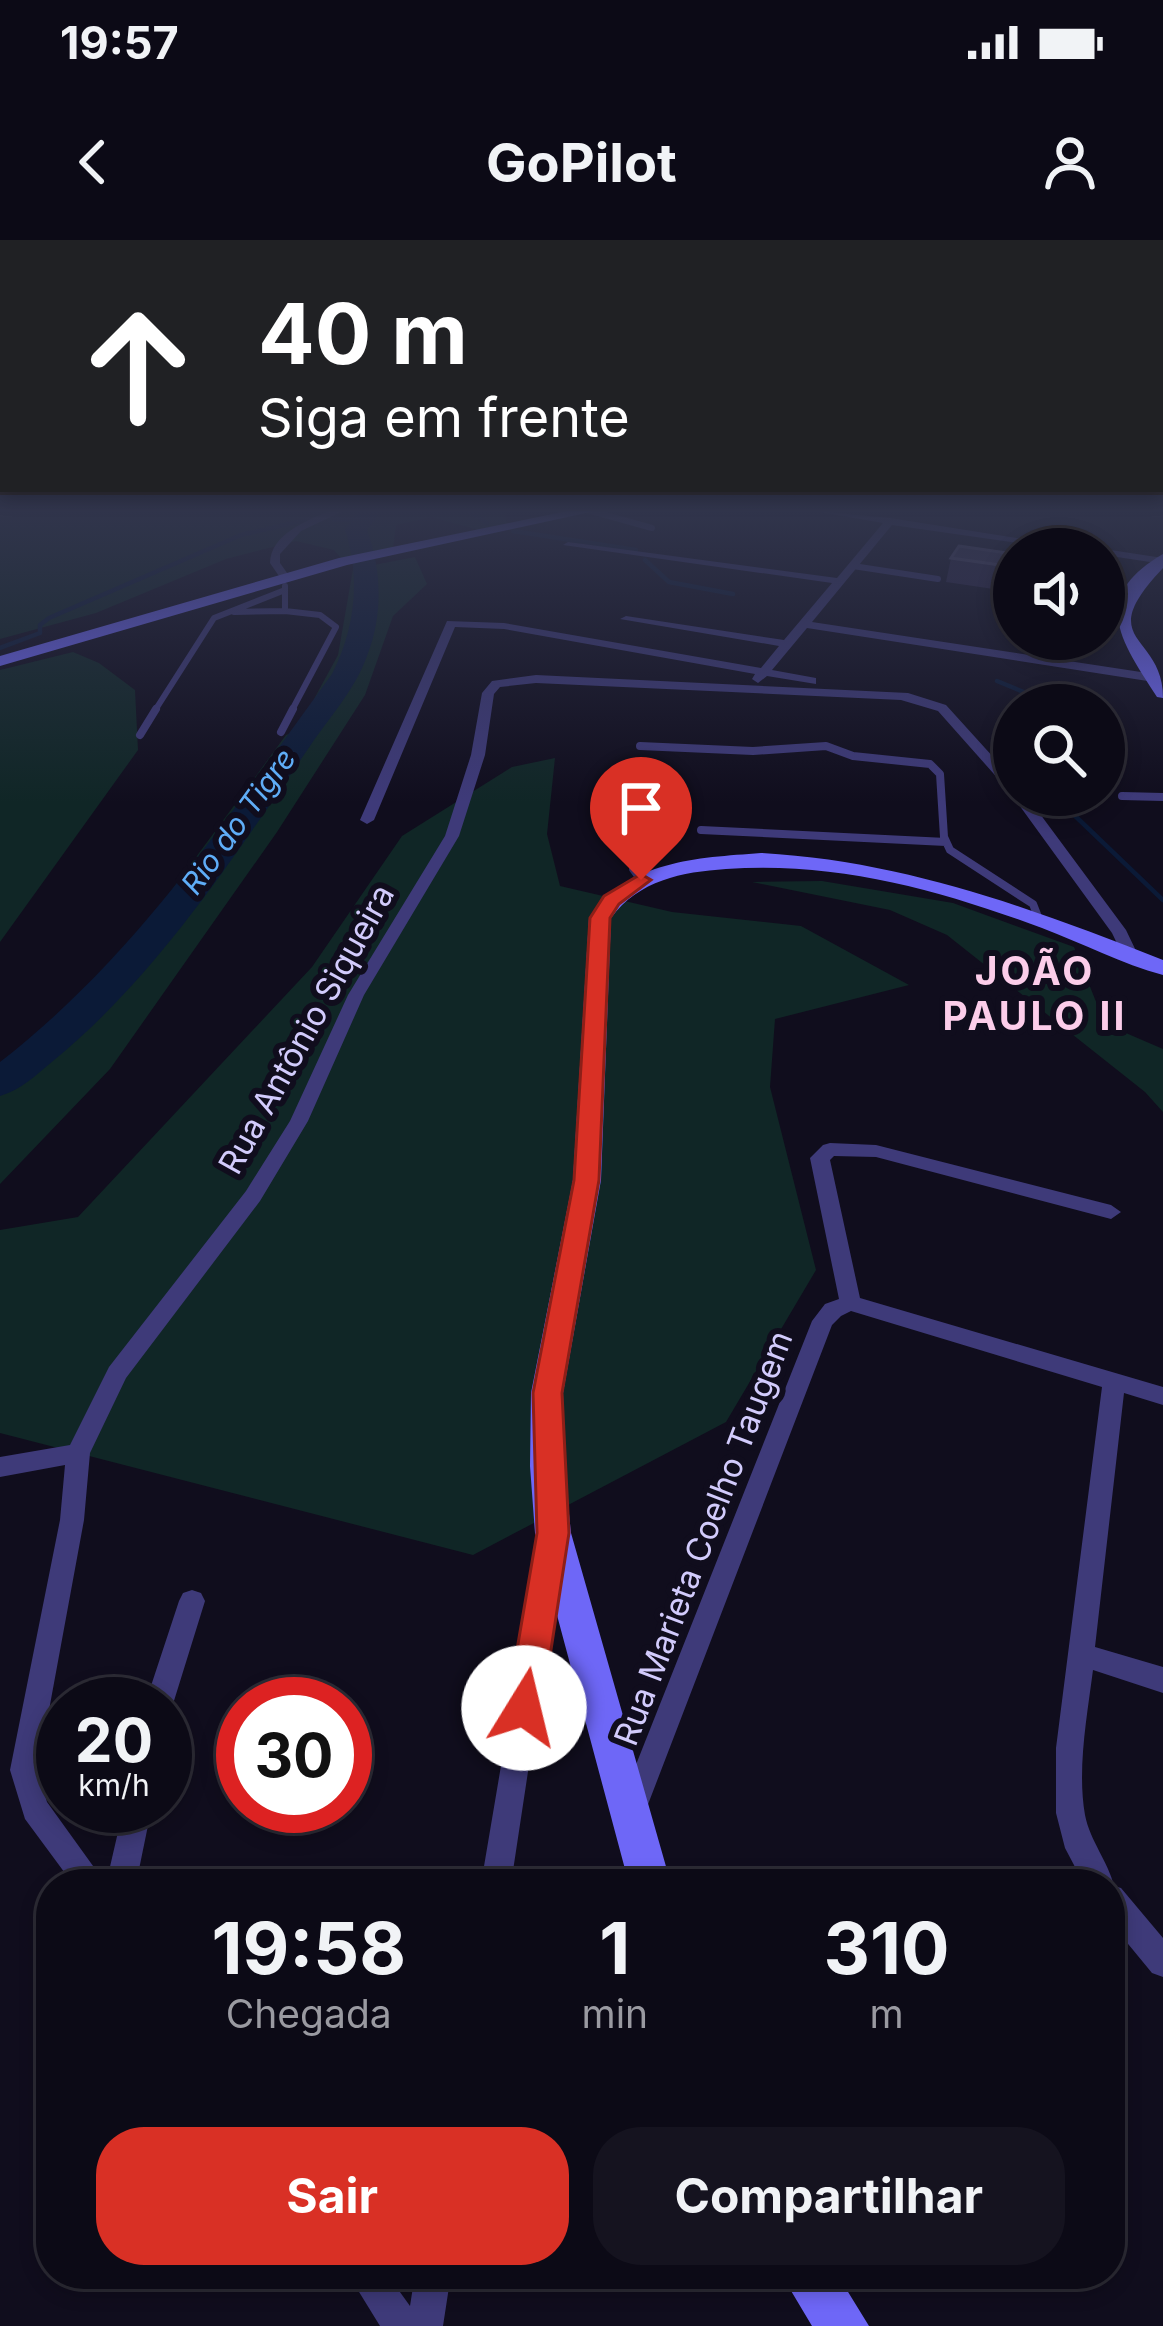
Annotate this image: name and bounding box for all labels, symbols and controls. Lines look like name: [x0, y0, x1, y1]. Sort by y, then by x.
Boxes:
text: 19:57: [60, 15, 179, 70]
icon: back: [60, 129, 126, 195]
icon: person: [1037, 129, 1103, 195]
text: GoPilot: [486, 130, 677, 195]
text: 40 m: [258, 283, 468, 384]
icon: ahead: [60, 288, 216, 444]
text: Siga em frente: [258, 385, 630, 450]
map controls: [993, 528, 1125, 816]
button: sound: [993, 528, 1125, 660]
button: search: [993, 684, 1125, 816]
water label: Rio do Tigre: [173, 741, 303, 901]
pin: [590, 757, 692, 880]
icon: arrive: [608, 775, 674, 841]
street label: Rua Antônio Siqueira: [210, 877, 402, 1181]
district label: JOÃO PAULO II: [942, 947, 1128, 1039]
street label: Rua Marieta Coelho Taugem: [605, 1325, 801, 1751]
position arrow: [461, 1645, 587, 1771]
speed limit sign: 30: [216, 1677, 372, 1833]
text: 20: [75, 1704, 153, 1776]
text: km/h: [78, 1767, 150, 1803]
text: 19:58: [211, 1904, 406, 1991]
text: 1: [599, 1904, 630, 1991]
text: 310: [824, 1904, 950, 1991]
text: Chegada: [226, 1990, 392, 2037]
text: min: [581, 1990, 648, 2037]
text: m: [869, 1990, 904, 2037]
button: Sair: [96, 2127, 569, 2265]
button: Compartilhar: [593, 2127, 1065, 2265]

